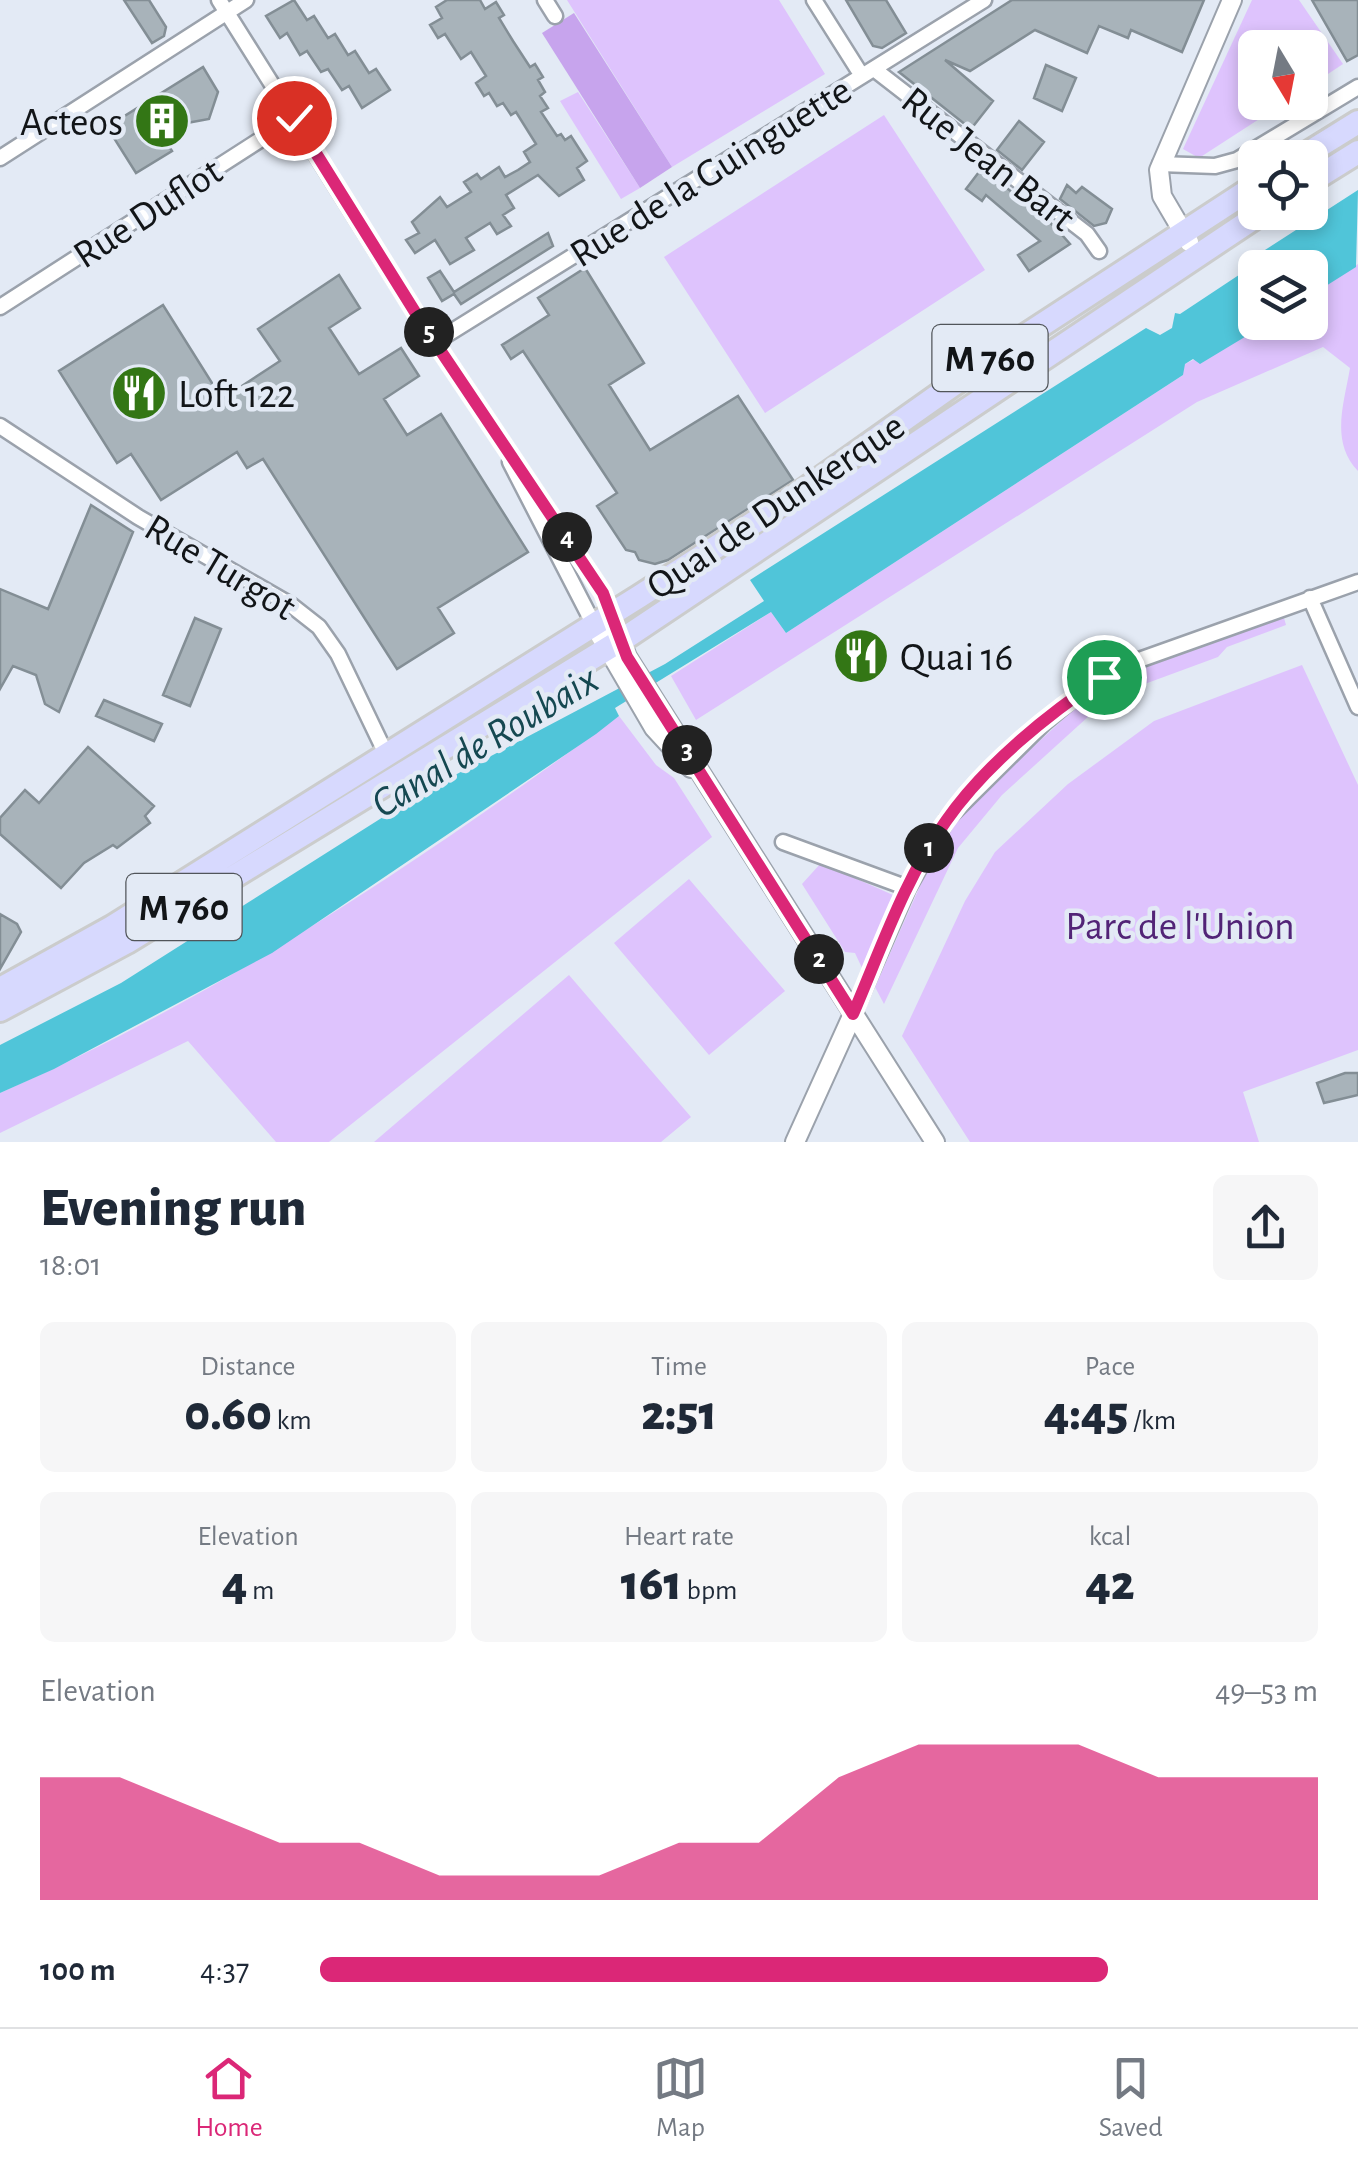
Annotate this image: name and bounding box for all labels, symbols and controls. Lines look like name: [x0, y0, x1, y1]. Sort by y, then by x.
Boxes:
north arrow: [1238, 30, 1328, 120]
map controls: [1238, 30, 1328, 340]
street label: Rue de la Guinguette: [563, 70, 859, 275]
pin: [252, 76, 337, 161]
street label: Rue Jean Bart: [894, 80, 1082, 239]
building icon: Acteos: [132, 91, 192, 151]
icon: check: [267, 91, 322, 146]
place label: Acteos: [20, 103, 123, 143]
button: locate: [1238, 140, 1328, 230]
street label: Rue Duflot: [67, 151, 230, 276]
button: layers: [1238, 250, 1328, 340]
pin: 5: [404, 307, 454, 357]
text: 5: [423, 318, 435, 346]
road number: M 760: [932, 325, 1048, 391]
restaurant icon: Loft 122: [109, 363, 169, 423]
place label: Loft 122: [178, 375, 295, 415]
street label: Quai de Dunkerque: [640, 406, 912, 607]
street label: Rue Turgot: [138, 507, 303, 628]
pin: 4: [542, 512, 592, 562]
text: 4: [560, 523, 574, 551]
restaurant icon: Quai 16: [831, 626, 891, 686]
pin: [1062, 635, 1147, 720]
place label: Quai 16: [900, 638, 1013, 678]
icon: arrive: [1077, 650, 1132, 705]
water label: Canal de Roubaix: [364, 657, 606, 826]
pin: 3: [662, 725, 712, 775]
text: 3: [681, 736, 693, 764]
pin: 1: [904, 823, 954, 873]
text: 1: [924, 834, 934, 862]
road number: M 760: [126, 874, 242, 940]
park label: Parc de l'Union: [1065, 907, 1295, 947]
pin: 2: [794, 934, 844, 984]
text: 2: [812, 945, 826, 973]
button: share: [1213, 1175, 1318, 1280]
text: Evening run: [40, 1181, 306, 1236]
text: 18:01: [40, 1249, 101, 1281]
text: Distance: [201, 1353, 295, 1381]
text: Time: [651, 1353, 707, 1381]
text: Pace: [1085, 1353, 1135, 1381]
text: 0.60: [184, 1389, 272, 1439]
text: 2:51: [641, 1389, 717, 1439]
text: 4:45: [1044, 1389, 1128, 1439]
text: km: [272, 1407, 312, 1435]
text: /km: [1128, 1407, 1176, 1435]
text: Elevation: [197, 1523, 299, 1551]
text: Heart rate: [624, 1523, 734, 1551]
text: kcal: [1089, 1523, 1131, 1551]
text: 4: [222, 1559, 247, 1609]
text: 161: [621, 1559, 682, 1609]
text: 42: [1085, 1559, 1135, 1609]
text: m: [247, 1577, 274, 1605]
text: bpm: [682, 1577, 737, 1605]
text: Elevation: [40, 1675, 156, 1707]
text: 49–53 m: [1215, 1675, 1318, 1707]
text: 100 m: [40, 1954, 116, 1986]
text: 4:37: [200, 1954, 249, 1986]
tab: Home: [195, 2051, 263, 2145]
tab: Map: [653, 2051, 708, 2145]
tab: Saved: [1099, 2051, 1163, 2145]

